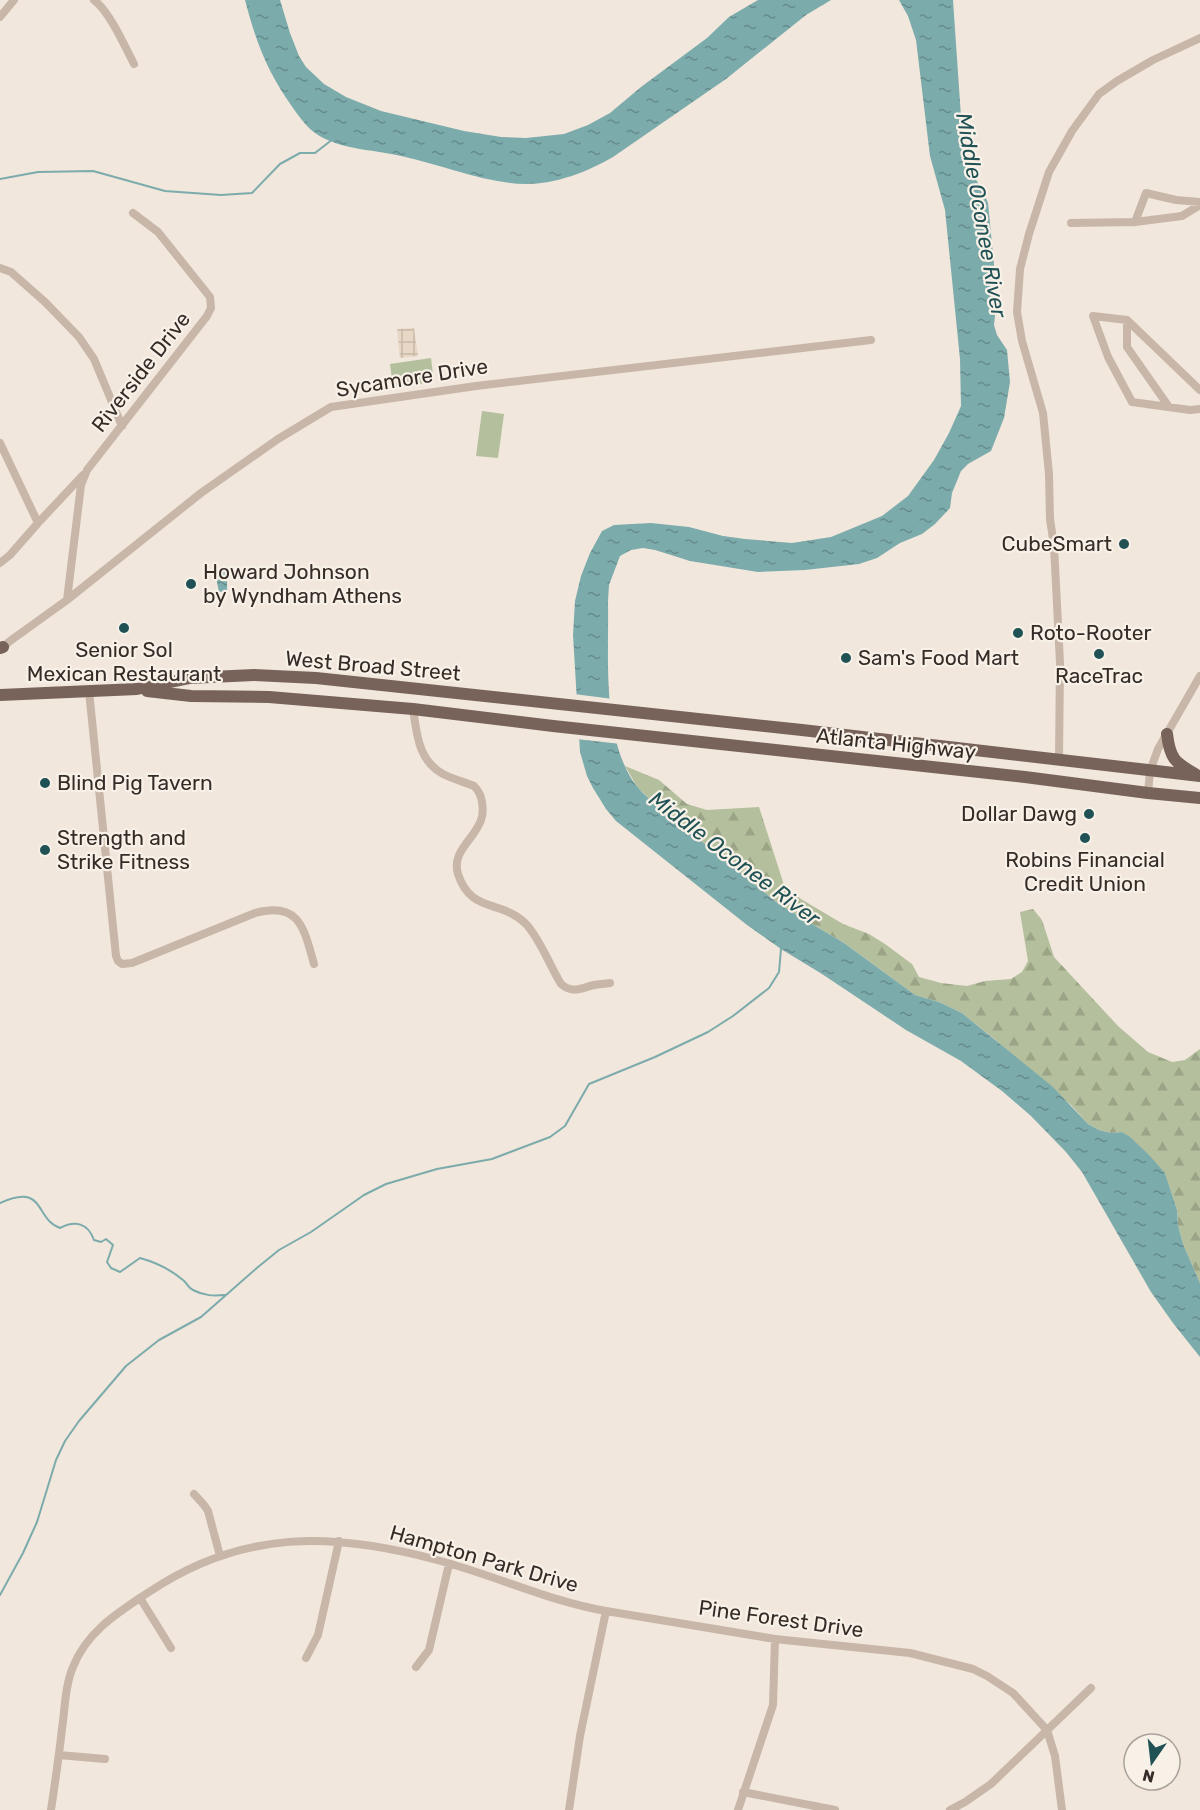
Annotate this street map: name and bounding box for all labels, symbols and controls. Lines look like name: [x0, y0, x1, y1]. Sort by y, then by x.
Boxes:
water label: Middle Oconee River: [950, 111, 1013, 321]
street label: Riverside Drive: [86, 307, 195, 437]
street label: Sycamore Drive: [334, 353, 490, 402]
place label: CubeSmart: [1002, 531, 1112, 556]
marker: CubeSmart: [1117, 537, 1131, 551]
place label: Howard Johnson by Wyndham Athens: [203, 559, 402, 608]
marker: Howard Johnson by Wyndham Athens: [184, 577, 198, 591]
place label: Roto-Rooter: [1030, 620, 1151, 645]
marker: Senior Sol Mexican Restaurant: [117, 621, 131, 635]
marker: Roto-Rooter: [1011, 626, 1025, 640]
place label: Senior Sol Mexican Restaurant: [27, 637, 221, 686]
street label: West Broad Street: [284, 645, 462, 686]
place label: Sam's Food Mart: [858, 645, 1019, 670]
marker: RaceTrac: [1092, 647, 1106, 661]
marker: Sam's Food Mart: [839, 651, 853, 665]
place label: RaceTrac: [1055, 663, 1143, 688]
street label: Atlanta Highway: [815, 723, 978, 764]
place label: Blind Pig Tavern: [57, 770, 213, 795]
marker: Blind Pig Tavern: [38, 776, 52, 790]
water label: Middle Oconee River: [644, 785, 827, 933]
place label: Dollar Dawg: [961, 801, 1077, 826]
marker: Dollar Dawg: [1082, 807, 1096, 821]
place label: Strength and Strike Fitness: [57, 825, 190, 874]
marker: Robins Financial Credit Union: [1078, 831, 1092, 845]
marker: Strength and Strike Fitness: [38, 843, 52, 857]
place label: Robins Financial Credit Union: [1005, 847, 1165, 896]
street label: Hampton Park Drive: [387, 1520, 581, 1597]
street label: Pine Forest Drive: [697, 1595, 865, 1642]
north arrow: [1122, 1732, 1182, 1792]
text: N: [1141, 1765, 1156, 1787]

